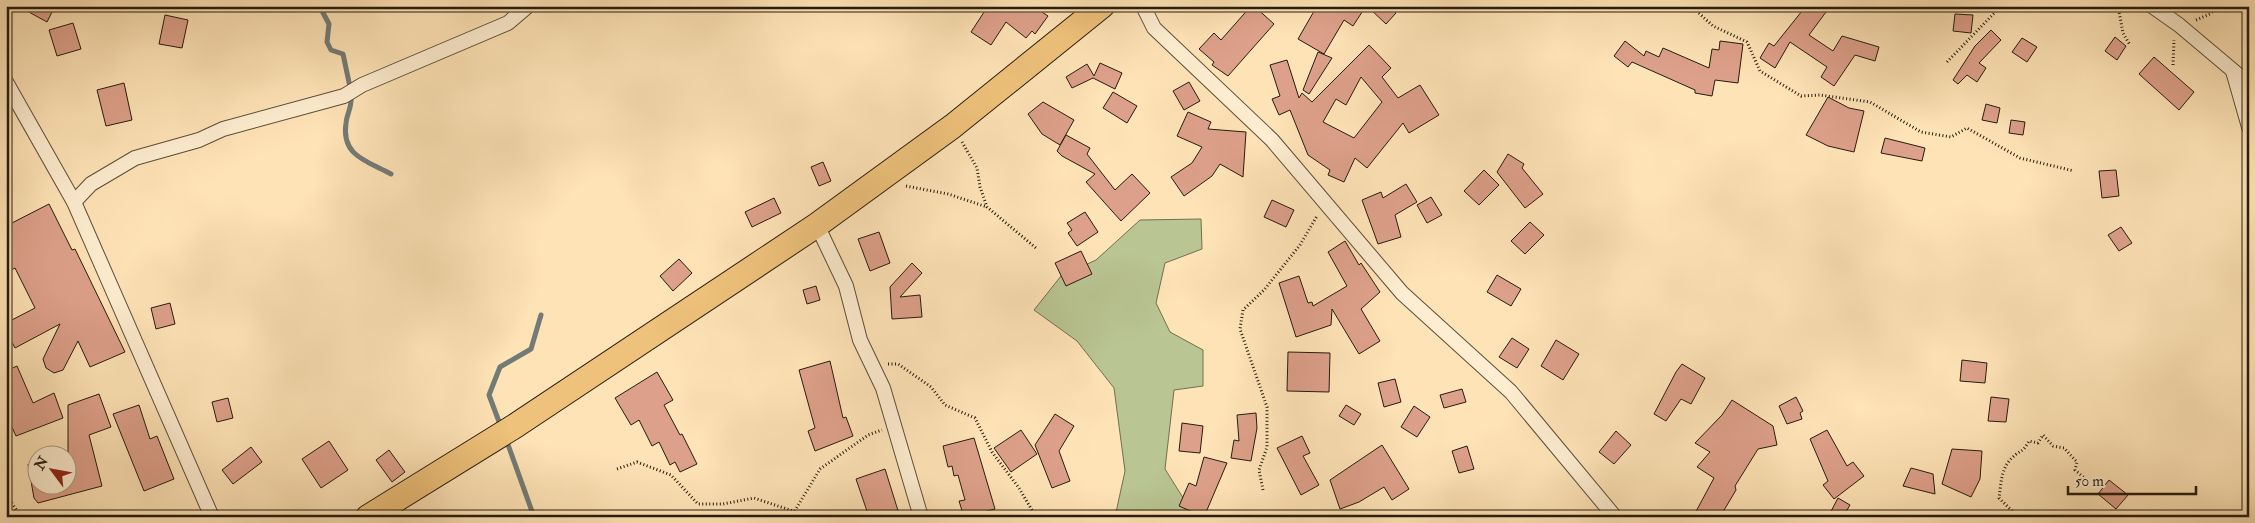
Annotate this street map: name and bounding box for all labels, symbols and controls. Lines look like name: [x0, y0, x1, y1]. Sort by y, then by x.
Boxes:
north arrow: [28, 446, 78, 496]
text: N: [30, 453, 52, 474]
scale bar: [2068, 463, 2195, 495]
text: 50 m: [2075, 472, 2104, 491]

